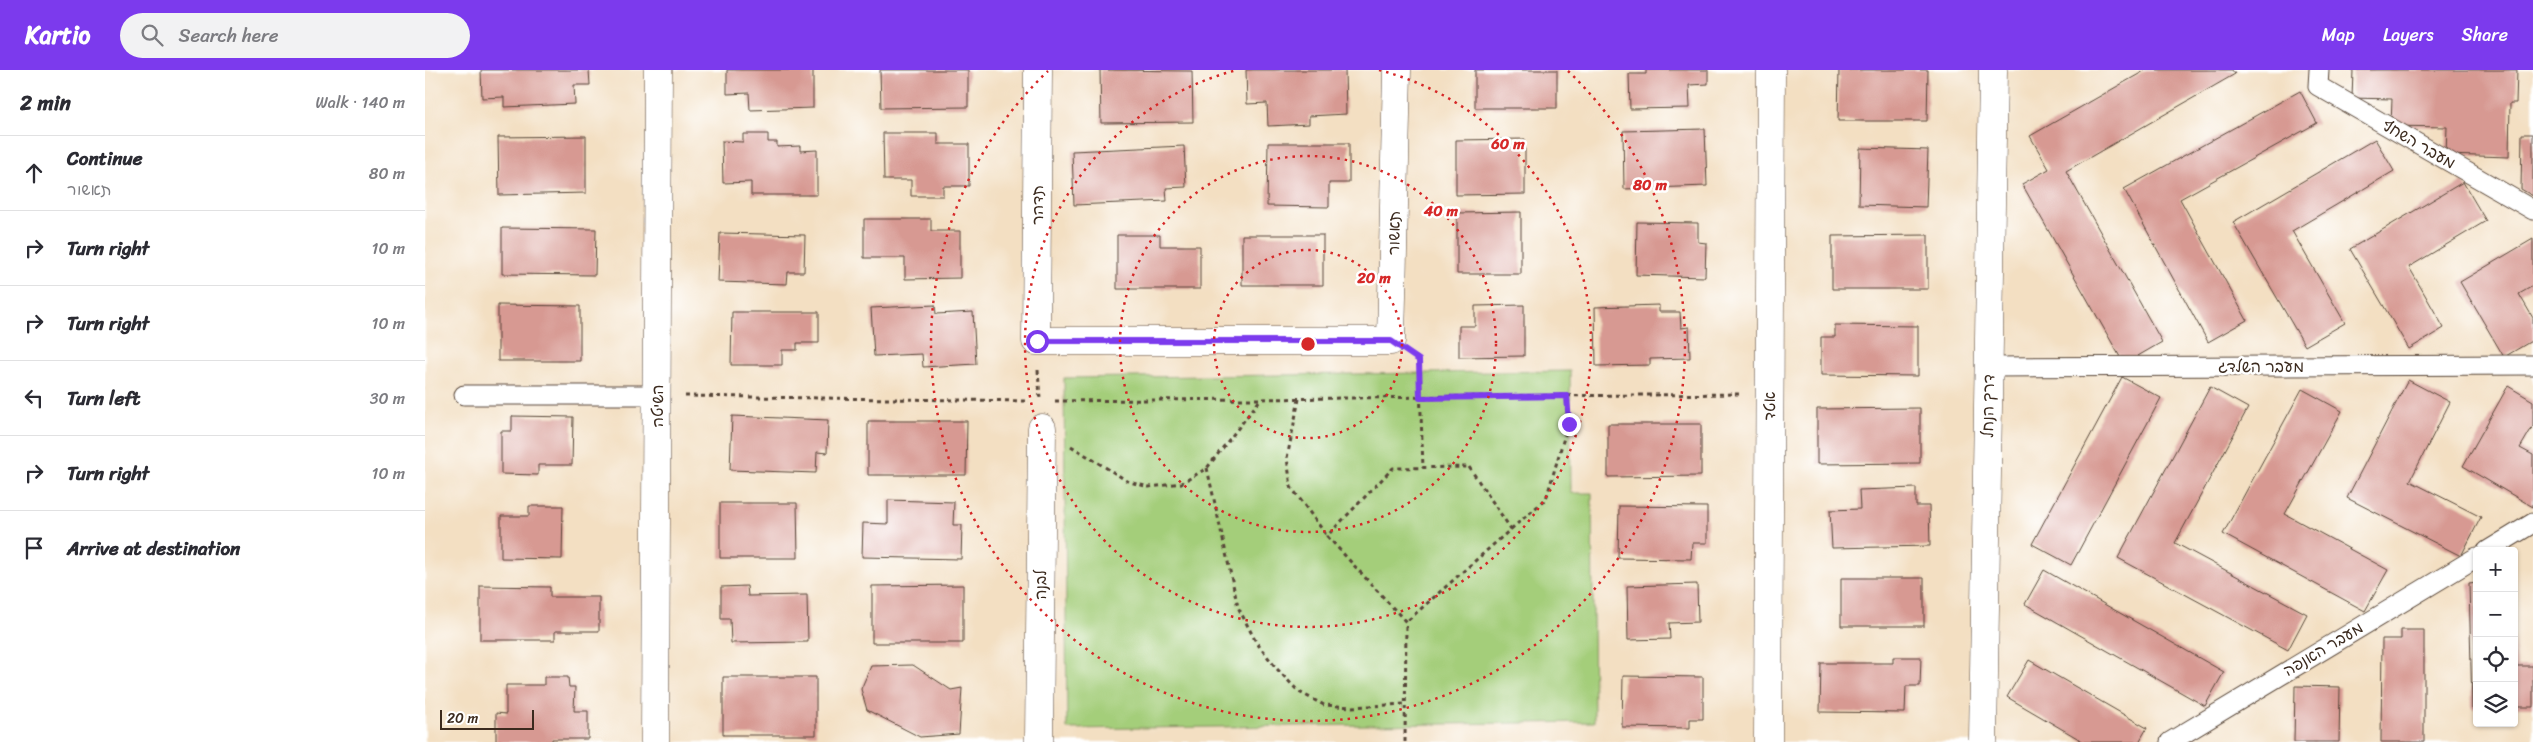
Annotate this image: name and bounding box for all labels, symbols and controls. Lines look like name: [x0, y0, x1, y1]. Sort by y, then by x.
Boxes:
search box: [120, 13, 470, 58]
text: Kartio: [25, 14, 90, 56]
text: Search here: [178, 19, 279, 52]
text: Map: [2322, 19, 2355, 51]
text: Layers: [2383, 19, 2434, 51]
text: Share: [2462, 19, 2508, 51]
icon: search: [138, 21, 166, 49]
text: 2 min: [20, 84, 71, 122]
text: Walk · 140 m: [316, 88, 405, 117]
street label: מעבר השחף: [2376, 111, 2462, 177]
text: 60 m: [1490, 131, 1525, 157]
text: Continue: [67, 142, 143, 175]
icon: ahead: [20, 159, 48, 187]
text: 80 m: [369, 159, 405, 188]
text: 80 m: [1632, 172, 1667, 198]
text: תאשור: [67, 175, 112, 204]
street label: תדהר: [1023, 185, 1052, 225]
text: 40 m: [1423, 198, 1459, 224]
street label: תאשור: [1379, 210, 1409, 256]
text: Turn right: [67, 232, 149, 265]
icon: right: [20, 234, 48, 262]
text: 10 m: [372, 234, 405, 263]
text: 20 m: [1356, 265, 1391, 291]
text: Turn right: [67, 307, 149, 340]
icon: right: [20, 309, 48, 337]
text: 10 m: [372, 309, 405, 338]
route start: [1026, 330, 1049, 353]
centre of rings: [1299, 335, 1317, 353]
street label: מעבר השלדג: [2218, 352, 2304, 381]
street label: דרך הנחל: [1973, 374, 2003, 438]
text: Turn left: [67, 382, 140, 415]
icon: left: [20, 384, 48, 412]
text: 30 m: [370, 384, 405, 413]
street label: השיטה: [643, 384, 672, 428]
street label: אטד: [1755, 391, 1784, 420]
route end: [1558, 413, 1581, 436]
text: Turn right: [67, 457, 149, 490]
icon: right: [20, 459, 48, 487]
text: 10 m: [372, 459, 405, 488]
text: Arrive at destination: [67, 532, 240, 565]
icon: arrive: [20, 534, 48, 562]
map controls: [2473, 547, 2518, 727]
button: +: [2473, 547, 2518, 592]
street label: לבנה: [1026, 570, 1055, 600]
button: −: [2473, 592, 2518, 637]
street label: מעבר האנפה: [2277, 614, 2369, 684]
button: locate: [2473, 637, 2518, 682]
button: layers: [2473, 682, 2518, 727]
text: 20 m: [447, 706, 478, 731]
scale bar: [440, 707, 534, 730]

